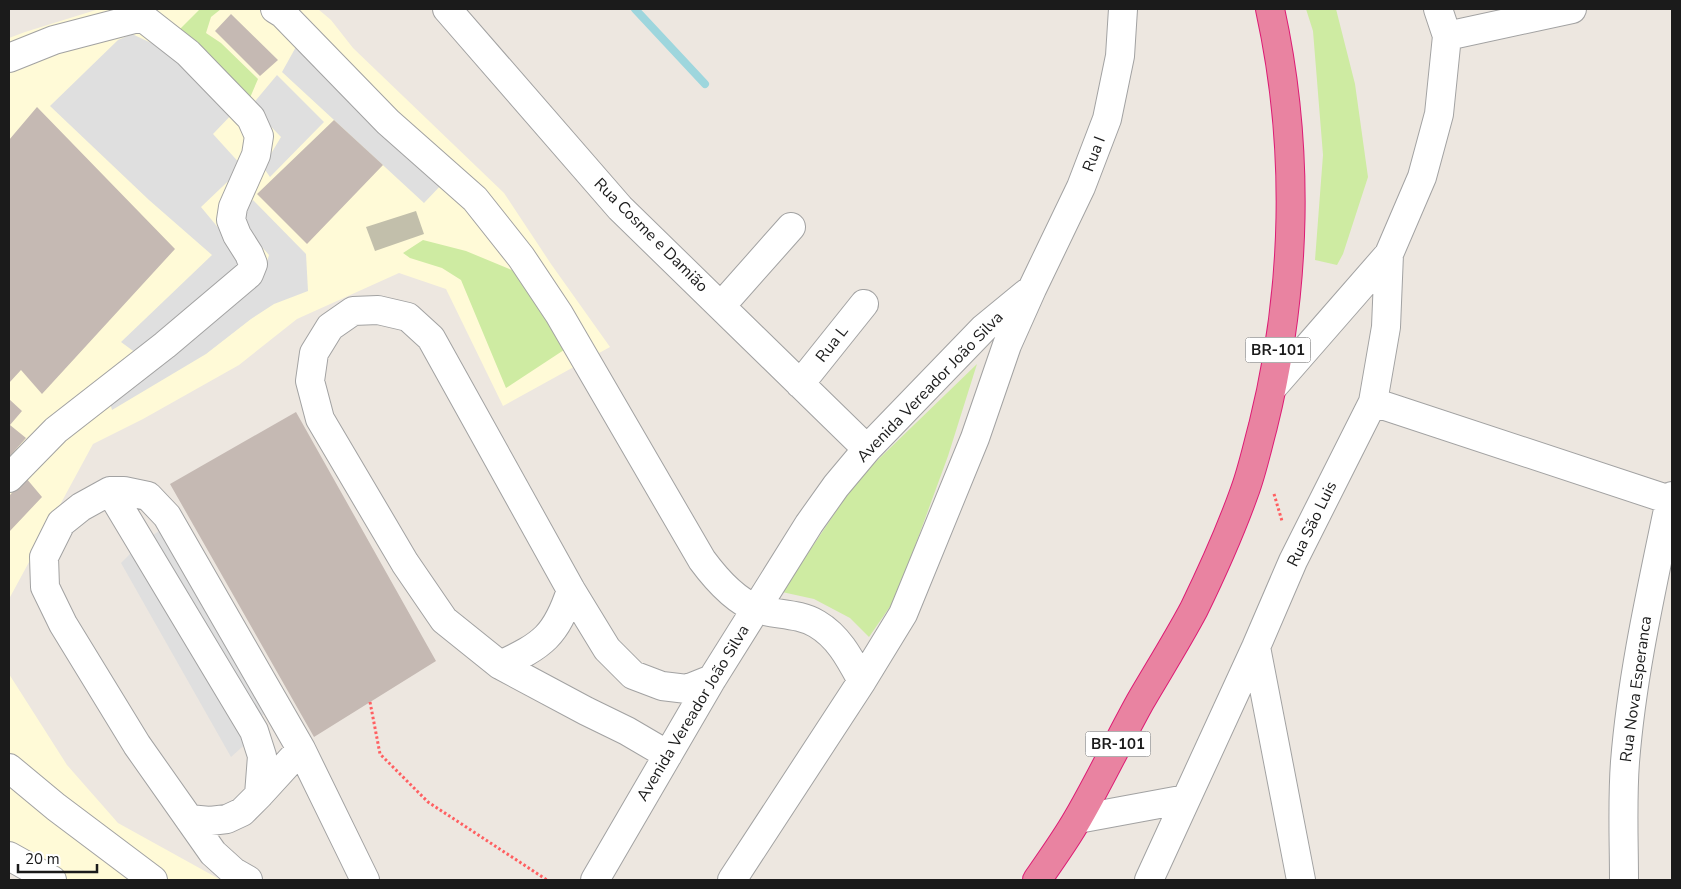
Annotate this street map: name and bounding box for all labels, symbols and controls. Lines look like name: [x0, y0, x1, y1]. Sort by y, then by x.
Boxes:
street label: Rua I: [1077, 133, 1111, 175]
street label: Rua Cosme e Damião: [589, 173, 713, 297]
street label: Avenida Vereador João Silva: [852, 307, 1008, 467]
street label: Rua L: [811, 321, 853, 367]
road number: BR-101: [1246, 338, 1310, 362]
street label: Rua São Luis: [1282, 478, 1342, 570]
street label: Rua Nova Esperanca: [1615, 615, 1657, 763]
street label: Avenida Vereador João Silva: [632, 621, 754, 805]
road number: BR-101: [1086, 732, 1150, 756]
scale bar: [18, 842, 96, 874]
text: 20 m: [25, 849, 60, 869]

